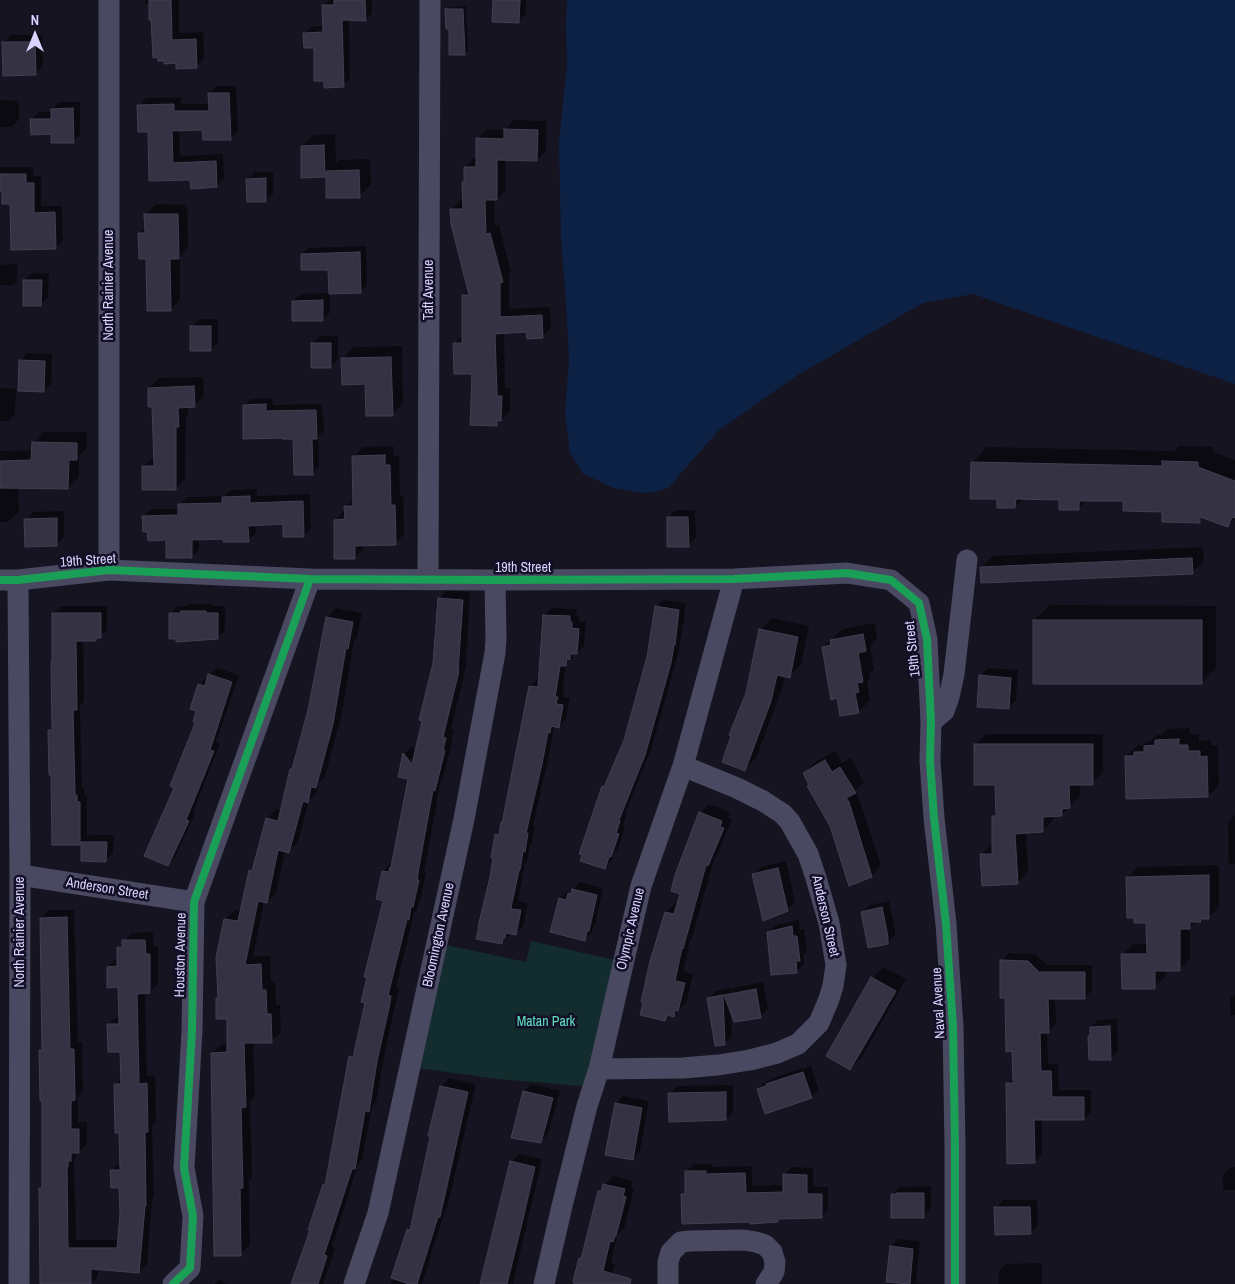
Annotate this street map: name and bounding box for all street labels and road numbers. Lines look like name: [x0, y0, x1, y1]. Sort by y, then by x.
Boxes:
street label: North Rainier Avenue: [101, 230, 117, 340]
street label: Taft Avenue: [421, 260, 437, 320]
street label: 19th Street: [59, 551, 117, 571]
street label: 19th Street: [495, 560, 551, 576]
street label: 19th Street: [902, 620, 924, 678]
street label: Anderson Street: [65, 874, 149, 904]
street label: Anderson Street: [807, 874, 843, 958]
street label: North Rainier Avenue: [12, 877, 28, 987]
street label: Bloomington Avenue: [420, 881, 458, 989]
street label: Olympic Avenue: [613, 886, 649, 972]
street label: Houston Avenue: [172, 913, 190, 997]
street label: Naval Avenue: [929, 967, 949, 1039]

